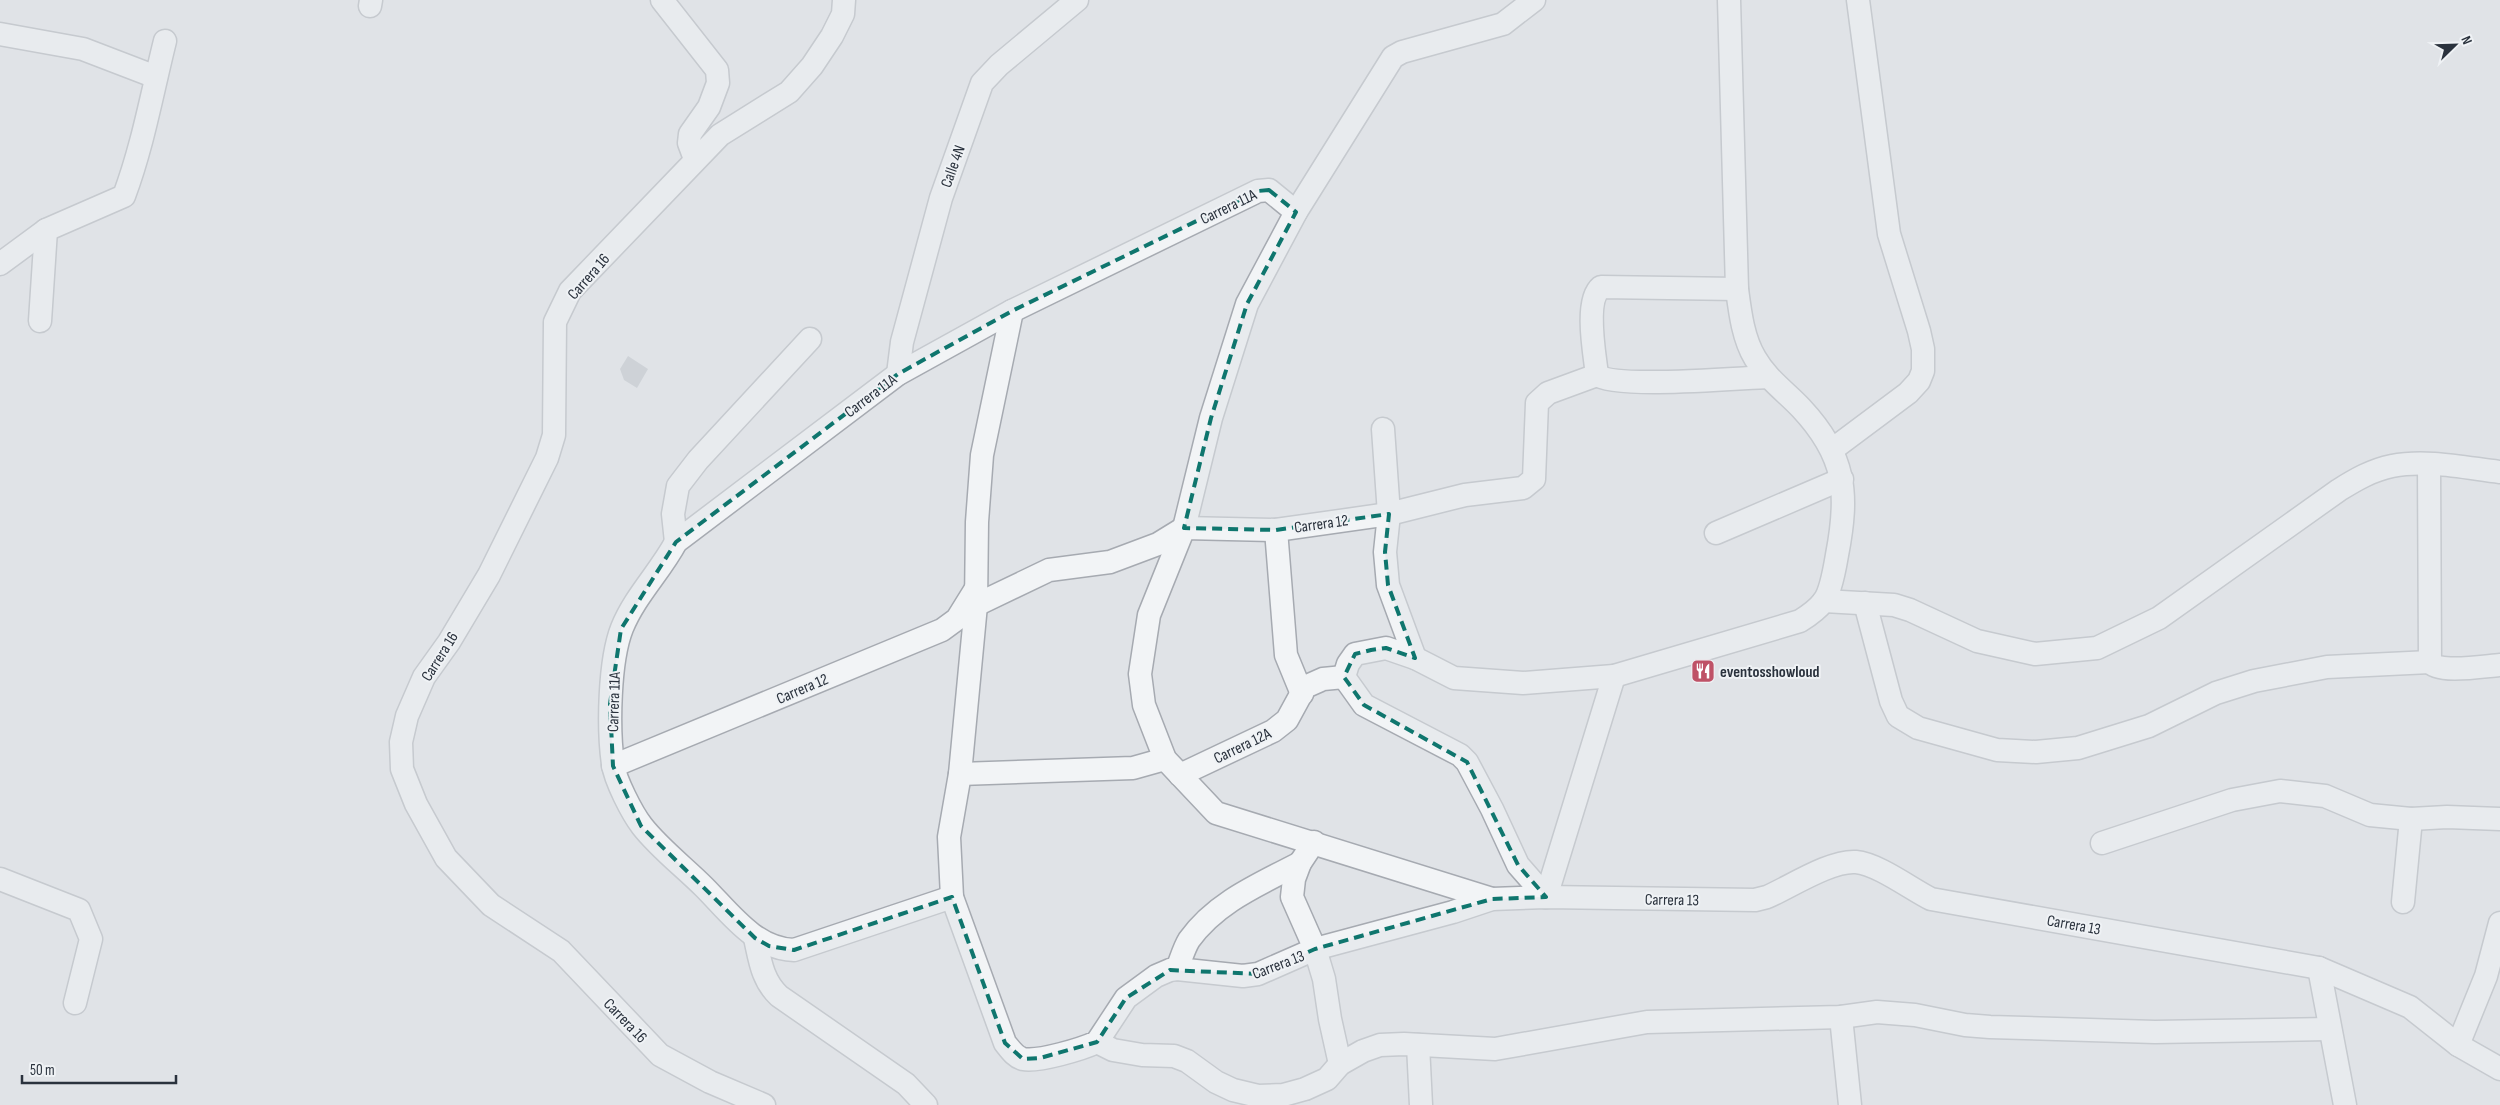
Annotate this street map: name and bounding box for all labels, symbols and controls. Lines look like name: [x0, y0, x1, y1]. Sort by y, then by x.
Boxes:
north arrow: [2430, 20, 2480, 70]
text: N: [2457, 33, 2476, 47]
street label: Calle 4N: [937, 143, 970, 190]
street label: Carrera 11A: [1197, 186, 1260, 229]
street label: Carrera 16: [564, 250, 614, 304]
street label: Carrera 11A: [841, 370, 901, 422]
street label: Carrera 12: [1293, 511, 1349, 538]
street label: Carrera 16: [418, 629, 463, 685]
restaurant icon: eventosshowloud: [1690, 658, 1716, 684]
place label: eventosshowloud: [1720, 663, 1820, 682]
street label: Carrera 12: [774, 670, 831, 709]
street label: Carrera 11A: [604, 671, 625, 733]
street label: Carrera 12A: [1211, 724, 1274, 768]
street label: Carrera 13: [1645, 891, 1699, 910]
street label: Carrera 13: [2045, 911, 2102, 940]
street label: Carrera 13: [1250, 947, 1307, 984]
street label: Carrera 16: [599, 995, 651, 1047]
scale bar: [22, 1052, 176, 1084]
text: 50 m: [30, 1061, 55, 1080]

